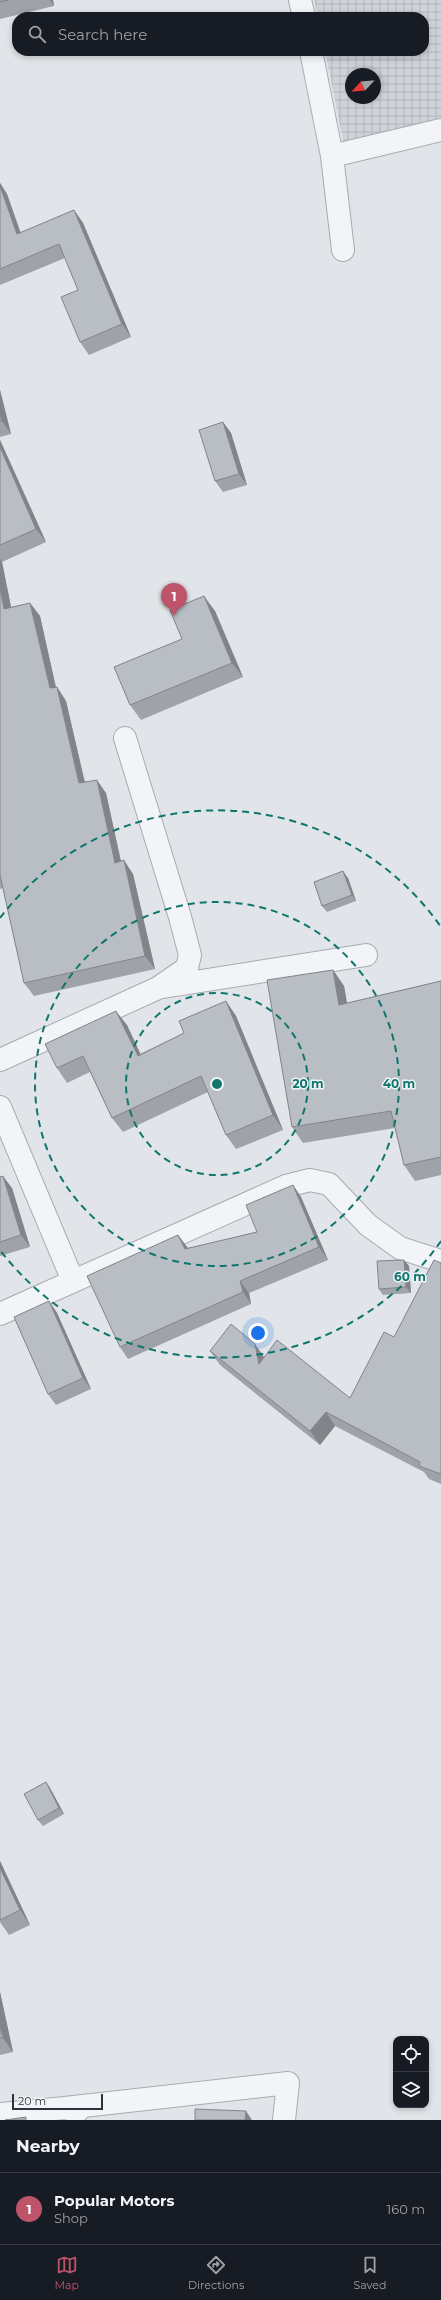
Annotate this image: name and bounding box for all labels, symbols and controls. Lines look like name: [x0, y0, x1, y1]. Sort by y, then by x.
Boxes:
search box: [12, 12, 429, 56]
icon: search: [26, 23, 48, 45]
text: Search here: [58, 25, 147, 44]
north arrow: [345, 68, 381, 104]
pin: 1: [161, 583, 187, 616]
text: 20 m: [292, 1076, 324, 1091]
text: 40 m: [383, 1076, 415, 1091]
centre of rings: [210, 1077, 224, 1091]
text: 60 m: [394, 1269, 426, 1284]
your location: [248, 1323, 268, 1343]
map controls: [393, 2036, 429, 2108]
button: locate: [393, 2036, 429, 2072]
button: layers: [393, 2072, 429, 2108]
scale bar: [12, 2092, 103, 2111]
text: 20 m: [18, 2094, 46, 2108]
text: Nearby: [16, 2136, 80, 2156]
text: Popular Motors: [54, 2191, 174, 2210]
text: 1: [26, 2201, 32, 2217]
text: 160 m: [387, 2201, 425, 2217]
text: Shop: [54, 2210, 88, 2226]
tab: Map: [55, 2254, 79, 2292]
tab: Directions: [188, 2254, 244, 2292]
tab: Saved: [353, 2254, 386, 2292]

